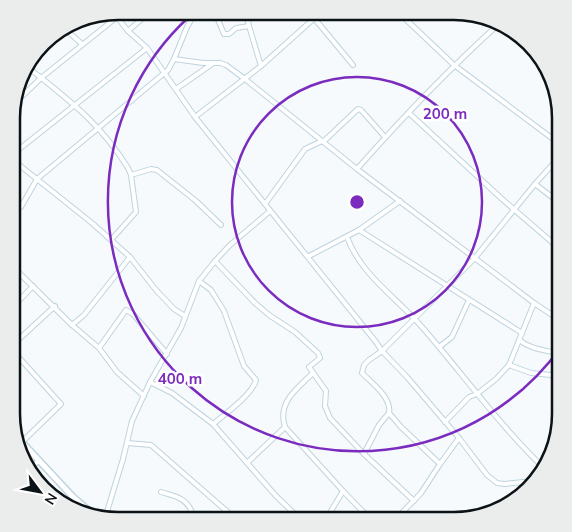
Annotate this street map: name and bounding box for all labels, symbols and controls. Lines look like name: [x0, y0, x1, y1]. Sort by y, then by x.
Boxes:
text: 200 m: [423, 104, 467, 123]
centre of rings: [348, 193, 366, 211]
text: 400 m: [158, 369, 202, 388]
north arrow: [15, 467, 65, 517]
text: N: [41, 490, 61, 508]

